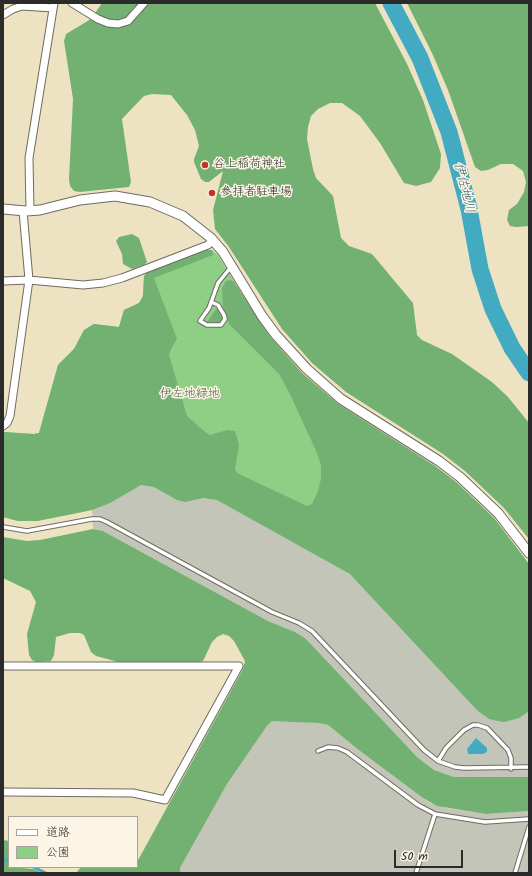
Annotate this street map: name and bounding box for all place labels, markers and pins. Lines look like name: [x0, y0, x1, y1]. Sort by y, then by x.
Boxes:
place label: 谷上稲荷神社: [213, 158, 285, 172]
marker: 谷上稲荷神社: [200, 160, 210, 170]
place label: 参拝者駐車場: [220, 186, 292, 200]
marker: 参拝者駐車場: [207, 188, 217, 198]

